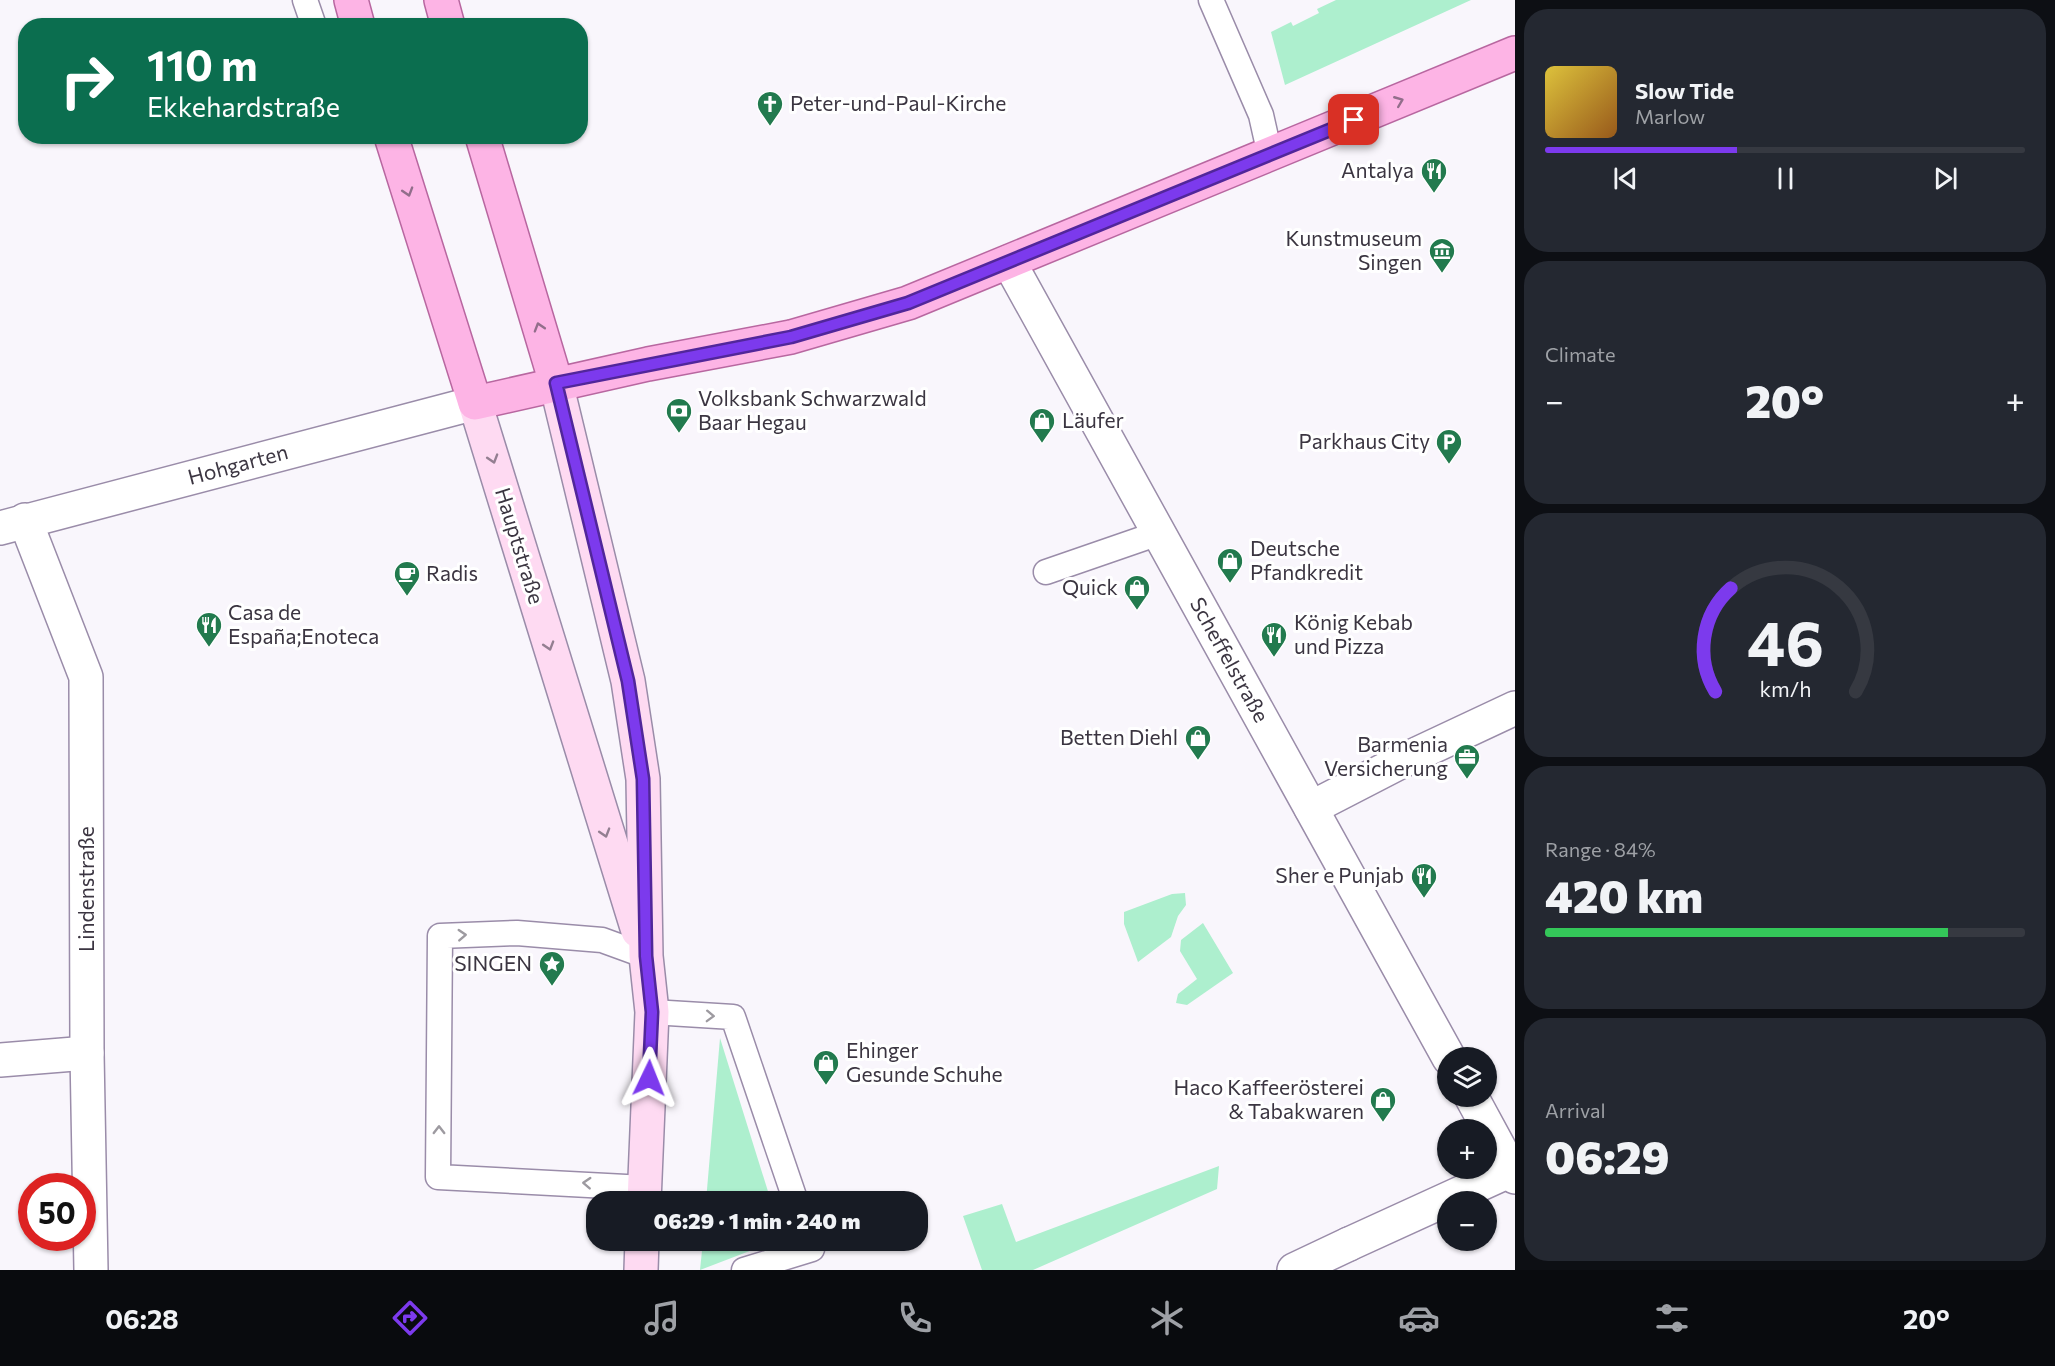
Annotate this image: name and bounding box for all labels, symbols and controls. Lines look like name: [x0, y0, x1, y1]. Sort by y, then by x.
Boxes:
text: 110 m: [147, 38, 258, 90]
icon: right: [48, 42, 126, 120]
text: Slow Tide: [1635, 77, 1734, 104]
church icon: Peter-und-Paul-Kirche: [755, 89, 785, 127]
text: Ekkehardstraße: [147, 90, 340, 123]
place label: Peter-und-Paul-Kirche: [790, 90, 1006, 115]
pin: [1328, 94, 1379, 145]
one-way arrow: [1392, 96, 1403, 108]
icon: arrive: [1337, 103, 1370, 136]
text: Marlow: [1635, 104, 1705, 128]
restaurant icon: Antalya: [1419, 156, 1449, 194]
place label: Antalya: [1341, 157, 1414, 182]
icon: previous: [1609, 162, 1642, 195]
icon: pause: [1769, 162, 1802, 195]
icon: next: [1929, 162, 1962, 195]
one-way arrow: [401, 186, 413, 197]
place label: Kunstmuseum Singen: [1286, 225, 1422, 274]
museum icon: Kunstmuseum Singen: [1427, 236, 1457, 274]
one-way arrow: [534, 322, 546, 333]
text: Climate: [1545, 342, 1615, 366]
text: 20°: [1745, 372, 1824, 427]
text: −: [1545, 379, 1564, 420]
text: +: [2006, 379, 2025, 420]
place label: Volksbank Schwarzwald Baar Hegau: [698, 385, 927, 434]
bank icon: Volksbank Schwarzwald Baar Hegau: [664, 396, 694, 434]
shop icon: Läufer: [1027, 406, 1057, 444]
place label: Läufer: [1062, 407, 1124, 432]
parking icon: Parkhaus City: [1434, 427, 1464, 465]
place label: Parkhaus City: [1298, 428, 1430, 453]
street label: Hohgarten: [185, 438, 290, 489]
one-way arrow: [485, 453, 498, 464]
street label: Hauptstraße: [491, 484, 550, 607]
place label: Deutsche Pfandkredit: [1250, 535, 1363, 584]
shop icon: Deutsche Pfandkredit: [1215, 546, 1245, 584]
cafe icon: Radis: [392, 559, 422, 597]
place label: Radis: [426, 560, 478, 585]
shop icon: Quick: [1122, 573, 1152, 611]
place label: Quick: [1062, 574, 1118, 599]
street label: Scheffelstraße: [1186, 593, 1275, 726]
place label: Casa de España;Enoteca: [228, 599, 379, 648]
text: 46: [1747, 603, 1823, 679]
place label: König Kebab und Pizza: [1294, 609, 1413, 658]
restaurant icon: Casa de España;Enoteca: [194, 610, 224, 648]
restaurant icon: König Kebab und Pizza: [1259, 620, 1289, 658]
one-way arrow: [542, 640, 554, 651]
text: km/h: [1759, 675, 1811, 701]
shop icon: Betten Diehl: [1183, 723, 1213, 761]
place label: Betten Diehl: [1060, 724, 1178, 749]
place label: Barmenia Versicherung: [1324, 731, 1448, 780]
office icon: Barmenia Versicherung: [1452, 742, 1482, 780]
street label: Lindenstraße: [73, 826, 98, 952]
one-way arrow: [598, 827, 610, 838]
text: Range · 84%: [1545, 837, 1656, 861]
restaurant icon: Sher e Punjab: [1409, 861, 1439, 899]
place label: Sher e Punjab: [1275, 862, 1404, 887]
text: 420 km: [1545, 867, 1703, 922]
one-way arrow: [458, 929, 467, 942]
place icon: SINGEN: [537, 949, 567, 987]
place label: SINGEN: [454, 950, 532, 975]
one-way arrow: [706, 1009, 715, 1022]
place label: Ehinger Gesunde Schuhe: [846, 1037, 1003, 1086]
position arrow: [617, 1046, 681, 1110]
map controls: [1437, 1047, 1497, 1251]
button: layers: [1437, 1047, 1497, 1107]
shop icon: Ehinger Gesunde Schuhe: [811, 1048, 841, 1086]
place label: Haco Kaffeerösterei & Tabakwaren: [1174, 1074, 1364, 1123]
shop icon: Haco Kaffeerösterei & Tabakwaren: [1368, 1085, 1398, 1123]
text: Arrival: [1545, 1098, 1606, 1122]
button: +: [1437, 1119, 1497, 1179]
one-way arrow: [433, 1126, 445, 1135]
text: 06:29: [1545, 1128, 1669, 1183]
speed limit sign: 50: [18, 1173, 96, 1251]
one-way arrow: [582, 1177, 591, 1190]
button: −: [1437, 1191, 1497, 1251]
text: 06:29 · 1 min · 240 m: [653, 1207, 861, 1234]
icon: directions: [389, 1297, 431, 1339]
icon: music: [641, 1297, 683, 1339]
icon: phone: [894, 1297, 936, 1339]
icon: climate: [1146, 1297, 1188, 1339]
icon: car: [1398, 1297, 1440, 1339]
icon: filters: [1651, 1297, 1693, 1339]
text: 06:28: [105, 1302, 179, 1335]
text: 20°: [1903, 1302, 1950, 1335]

